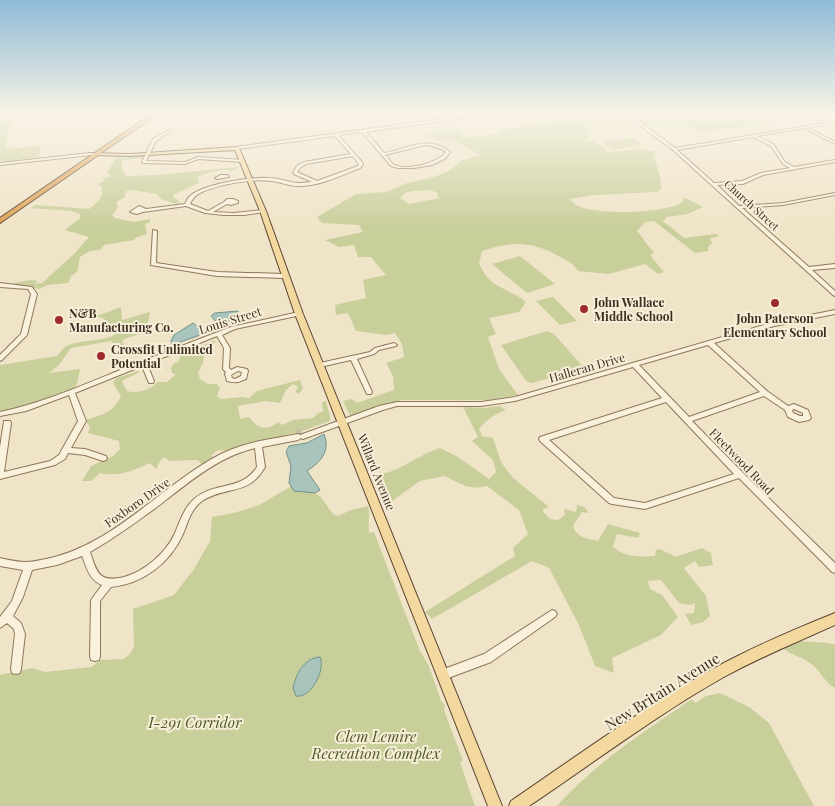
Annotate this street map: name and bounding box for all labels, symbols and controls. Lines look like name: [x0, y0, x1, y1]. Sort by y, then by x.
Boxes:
street label: Church Street: [721, 176, 783, 234]
place label: John Wallace Middle School: [593, 294, 673, 324]
marker: John Paterson Elementary School: [769, 297, 781, 309]
street label: Louis Street: [197, 303, 264, 337]
marker: John Wallace Middle School: [578, 303, 590, 315]
place label: N&B Manufacturing Co.: [69, 305, 173, 335]
place label: John Paterson Elementary School: [723, 310, 827, 340]
marker: N&B Manufacturing Co.: [53, 314, 65, 326]
place label: Crossfit Unlimited Potential: [111, 341, 213, 371]
street label: Halleran Drive: [547, 348, 627, 386]
marker: Crossfit Unlimited Potential: [95, 350, 107, 362]
street label: Fleetwood Road: [706, 425, 778, 498]
street label: Willard Avenue: [354, 430, 400, 513]
street label: Foxboro Drive: [101, 474, 173, 530]
street label: New Britain Avenue: [601, 648, 723, 734]
park label: I-291 Corridor: [147, 712, 242, 732]
park label: Clem Lemire Recreation Complex: [311, 726, 441, 763]

